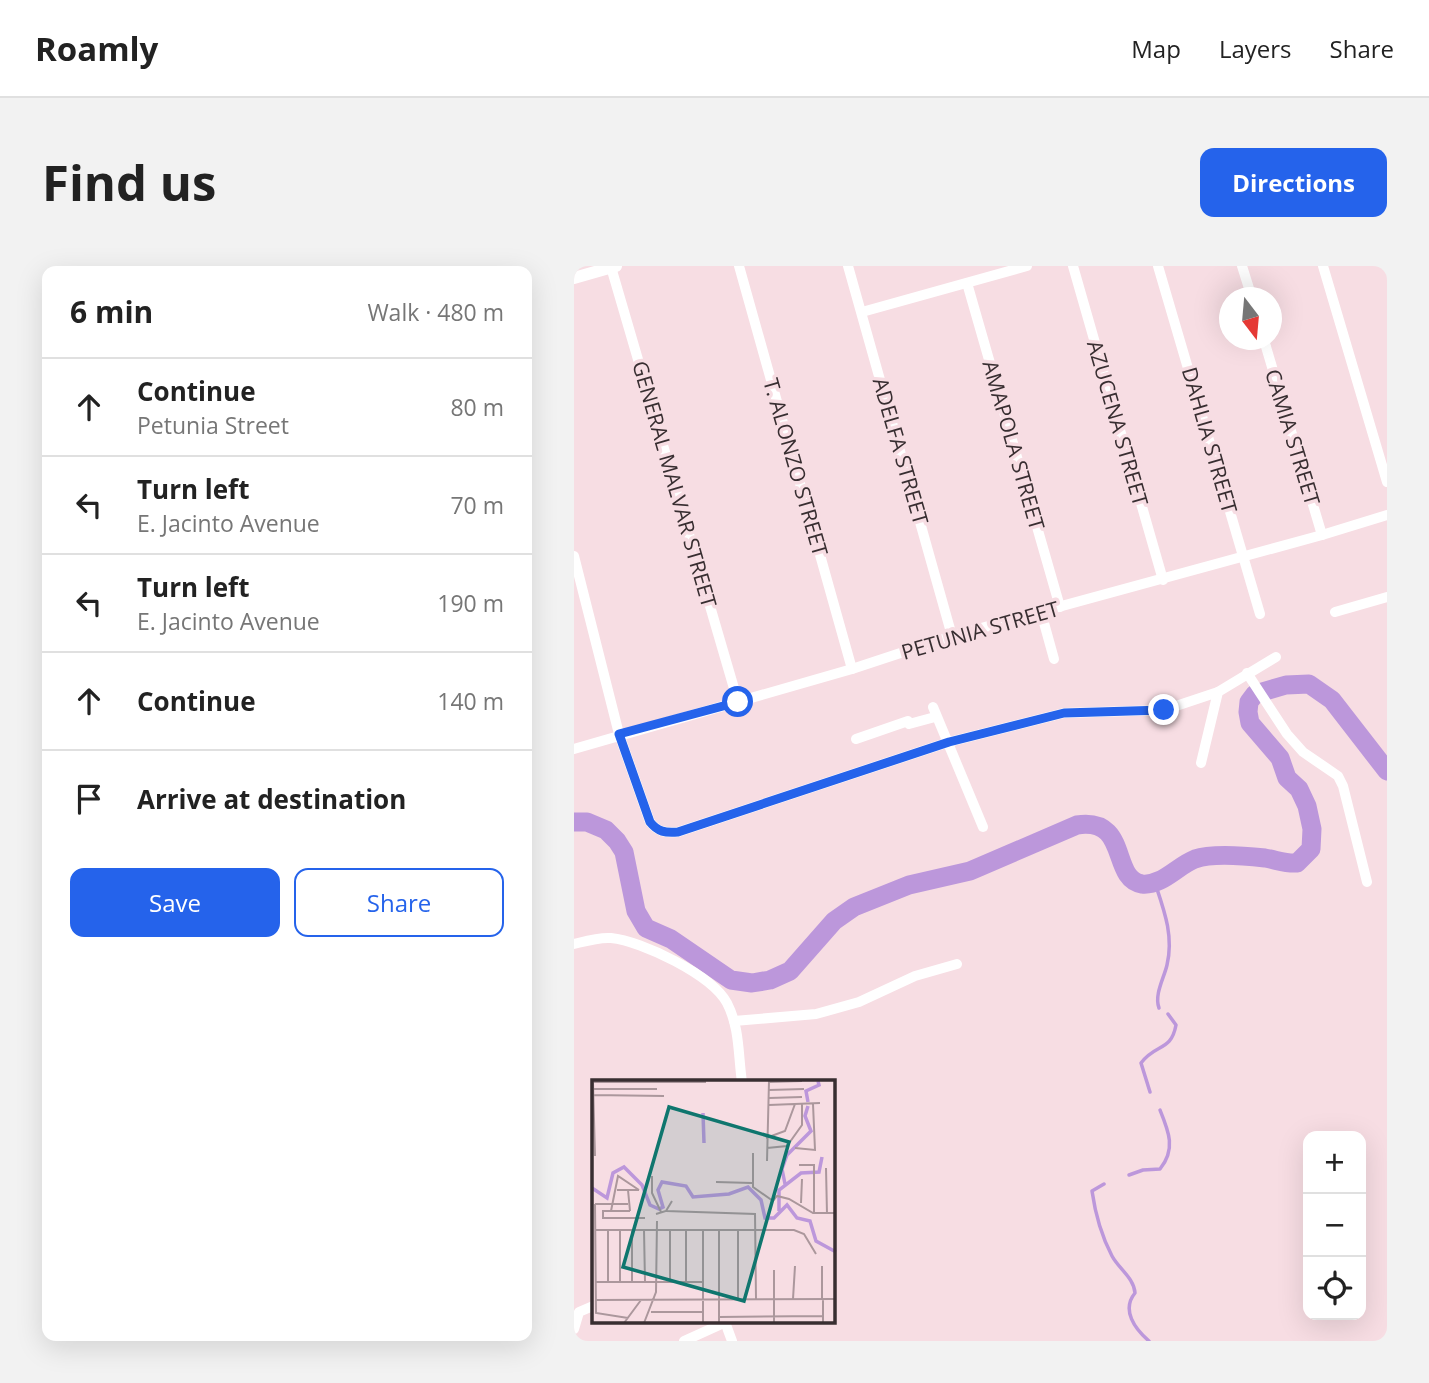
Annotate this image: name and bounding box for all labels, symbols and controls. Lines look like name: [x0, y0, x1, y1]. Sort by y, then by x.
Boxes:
text: Roamly: [35, 26, 158, 71]
text: Map: [1131, 32, 1181, 65]
text: Layers: [1219, 32, 1292, 65]
text: Share: [1330, 32, 1394, 65]
button: Directions: [1200, 148, 1387, 217]
text: Find us: [42, 149, 216, 215]
north arrow: [1219, 287, 1282, 350]
text: 6 min: [70, 291, 153, 332]
text: Walk · 480 m: [367, 296, 504, 328]
street label: AZUCENA STREET: [1081, 337, 1155, 509]
street label: GENERAL MALVAR STREET: [626, 357, 724, 611]
street label: AMAPOLA STREET: [976, 357, 1052, 533]
street label: DAHLIA STREET: [1176, 364, 1244, 517]
street label: CAMIA STREET: [1259, 366, 1327, 509]
text: Continue: [137, 373, 256, 409]
street label: ADELFA STREET: [867, 374, 935, 528]
street label: T. ALONZO STREET: [757, 375, 835, 560]
icon: ahead: [70, 388, 108, 426]
text: 80 m: [450, 391, 504, 423]
text: Petunia Street: [137, 409, 289, 441]
text: Turn left: [137, 471, 249, 507]
icon: left: [70, 486, 108, 524]
text: 70 m: [450, 489, 504, 521]
text: E. Jacinto Avenue: [137, 507, 320, 539]
text: Turn left: [137, 569, 249, 605]
icon: left: [70, 584, 108, 622]
text: 190 m: [437, 587, 504, 619]
street label: PETUNIA STREET: [898, 594, 1062, 666]
text: E. Jacinto Avenue: [137, 605, 320, 637]
icon: ahead: [70, 682, 108, 720]
text: Continue: [137, 683, 256, 719]
text: 140 m: [437, 685, 504, 717]
route start: [722, 686, 753, 717]
route end: [1148, 694, 1179, 725]
icon: arrive: [70, 780, 108, 818]
text: Arrive at destination: [137, 781, 406, 817]
button: Save: [70, 868, 280, 937]
button: Share: [294, 868, 504, 937]
inset map: [592, 1080, 835, 1324]
map controls: [1303, 1131, 1366, 1320]
button: +: [1303, 1131, 1366, 1194]
button: −: [1303, 1194, 1366, 1257]
button: locate: [1303, 1257, 1366, 1320]

